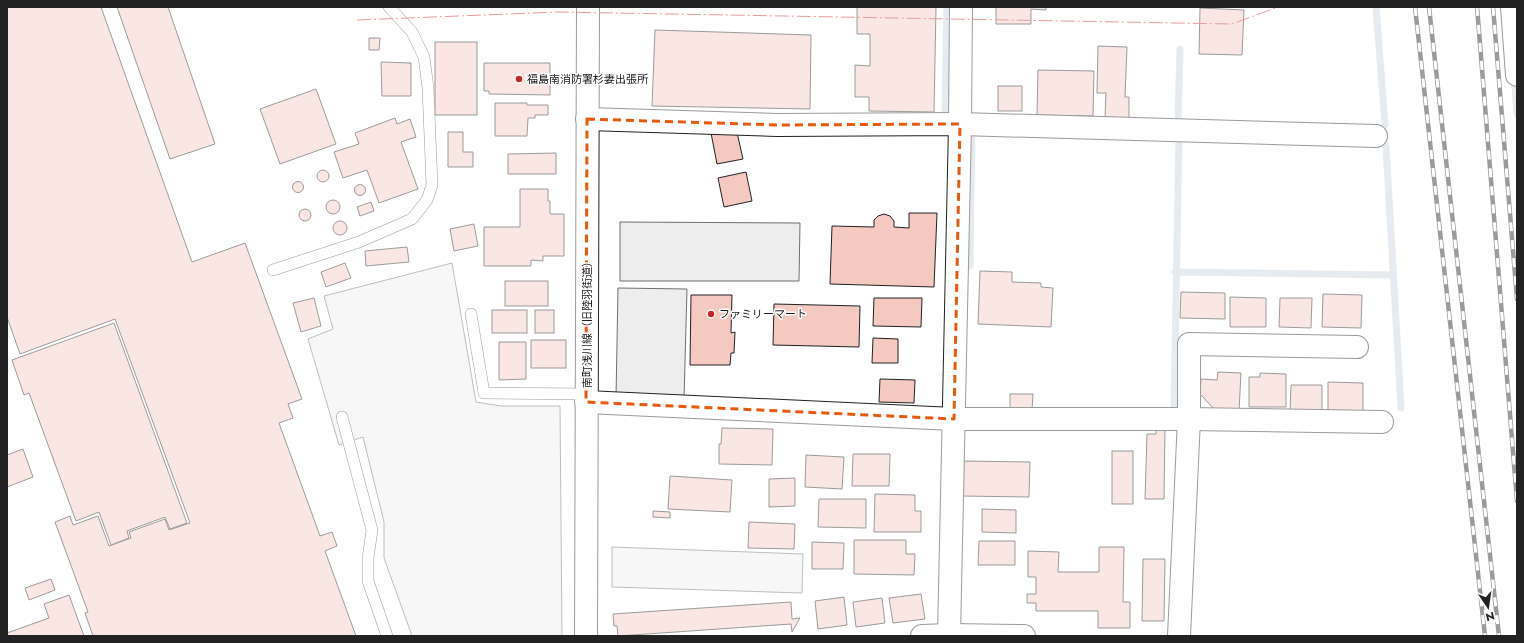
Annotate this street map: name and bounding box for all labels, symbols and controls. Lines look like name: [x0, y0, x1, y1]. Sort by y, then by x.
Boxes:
place label: 福島南消防署杉妻出張所: [527, 71, 649, 87]
marker: 福島南消防署杉妻出張所: [514, 74, 524, 84]
street label: 南町浅川線（旧陸羽街道）: [579, 256, 595, 388]
place label: ファミリーマート: [719, 306, 807, 322]
marker: ファミリーマート: [706, 309, 716, 319]
north arrow: [1468, 587, 1508, 627]
text: N: [1484, 608, 1496, 626]

